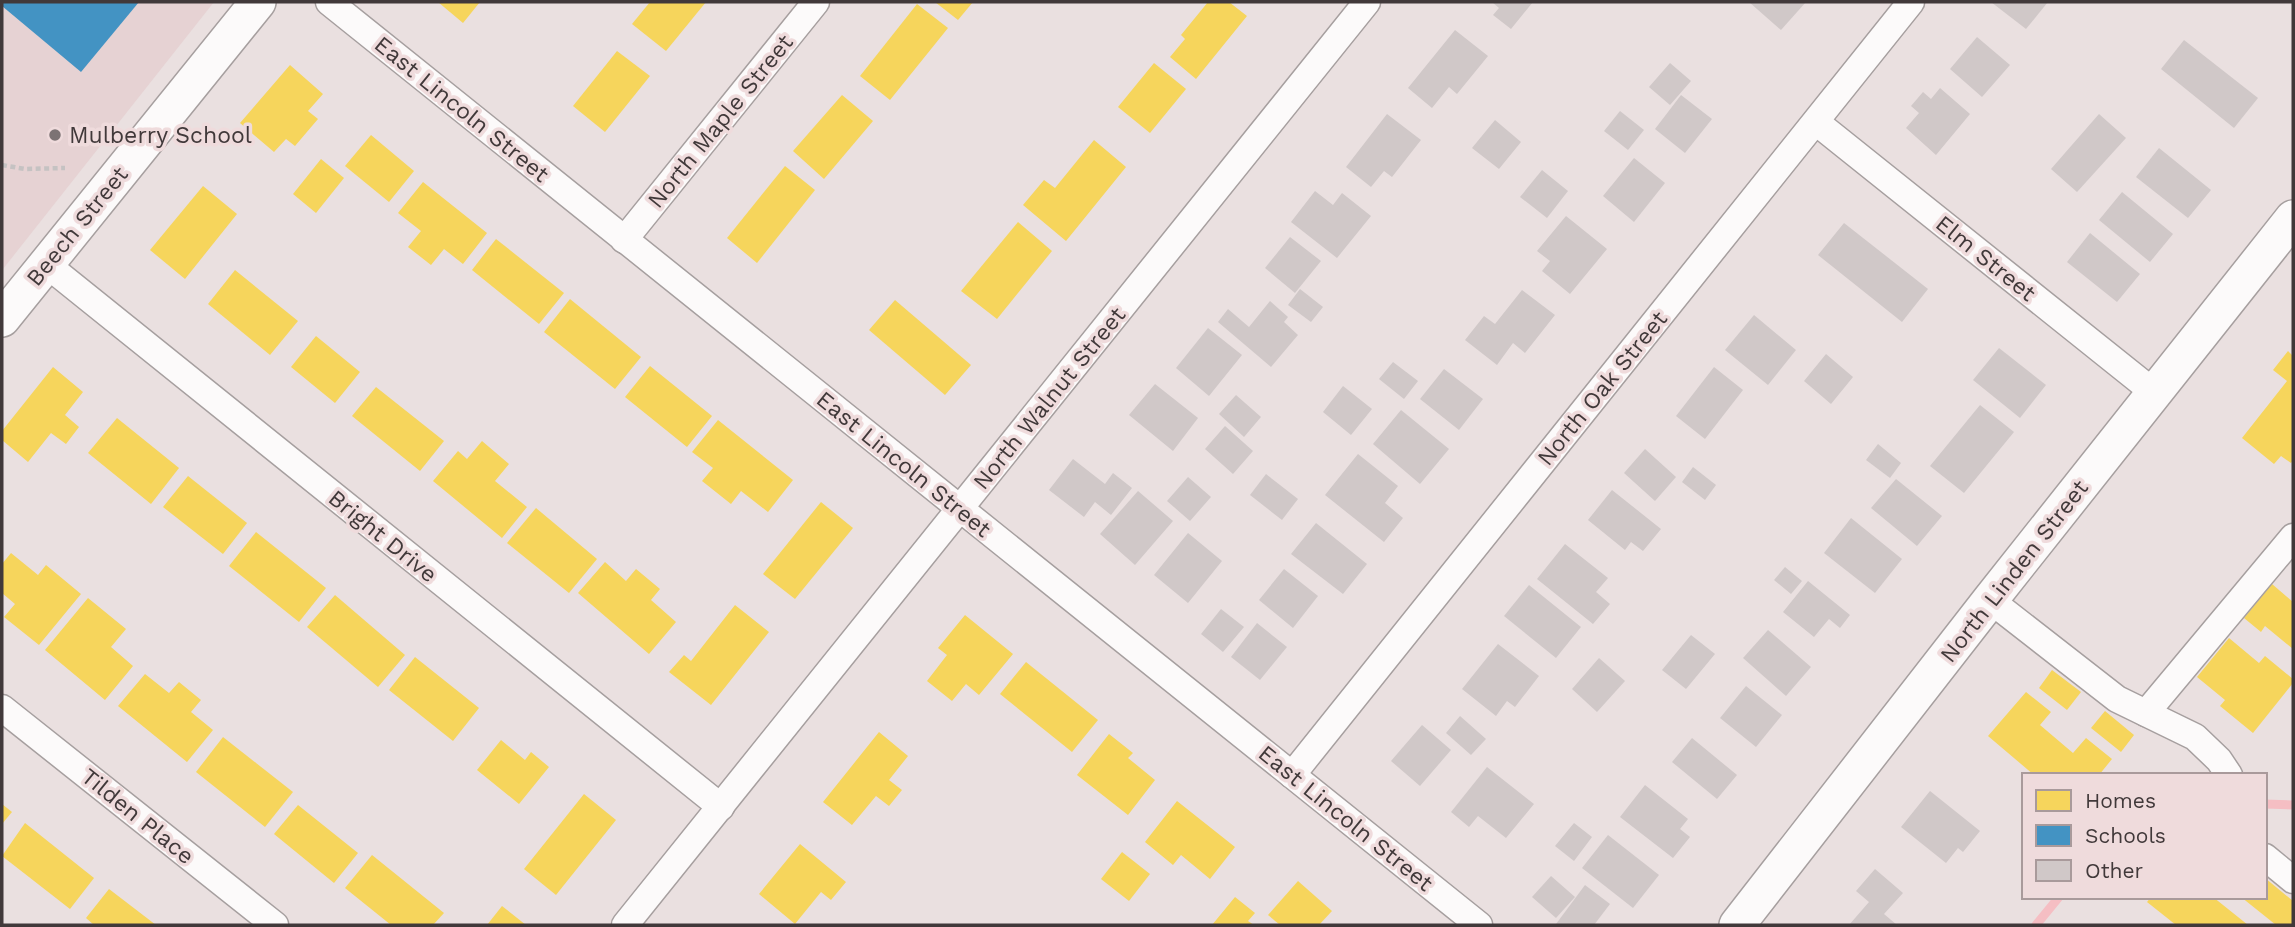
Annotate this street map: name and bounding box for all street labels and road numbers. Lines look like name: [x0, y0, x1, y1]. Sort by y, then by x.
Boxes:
street label: North Maple Street: [642, 29, 799, 213]
street label: East Lincoln Street: [369, 31, 555, 188]
street label: Beech Street: [21, 161, 134, 291]
street label: Elm Street: [1930, 210, 2041, 307]
street label: North Walnut Street: [968, 301, 1131, 495]
street label: North Oak Street: [1532, 305, 1673, 471]
street label: East Lincoln Street: [811, 386, 997, 543]
street label: North Linden Street: [1935, 474, 2094, 668]
street label: Bright Drive: [323, 485, 442, 588]
street label: East Lincoln Street: [1253, 740, 1439, 897]
street label: Tilden Place: [76, 763, 199, 870]

